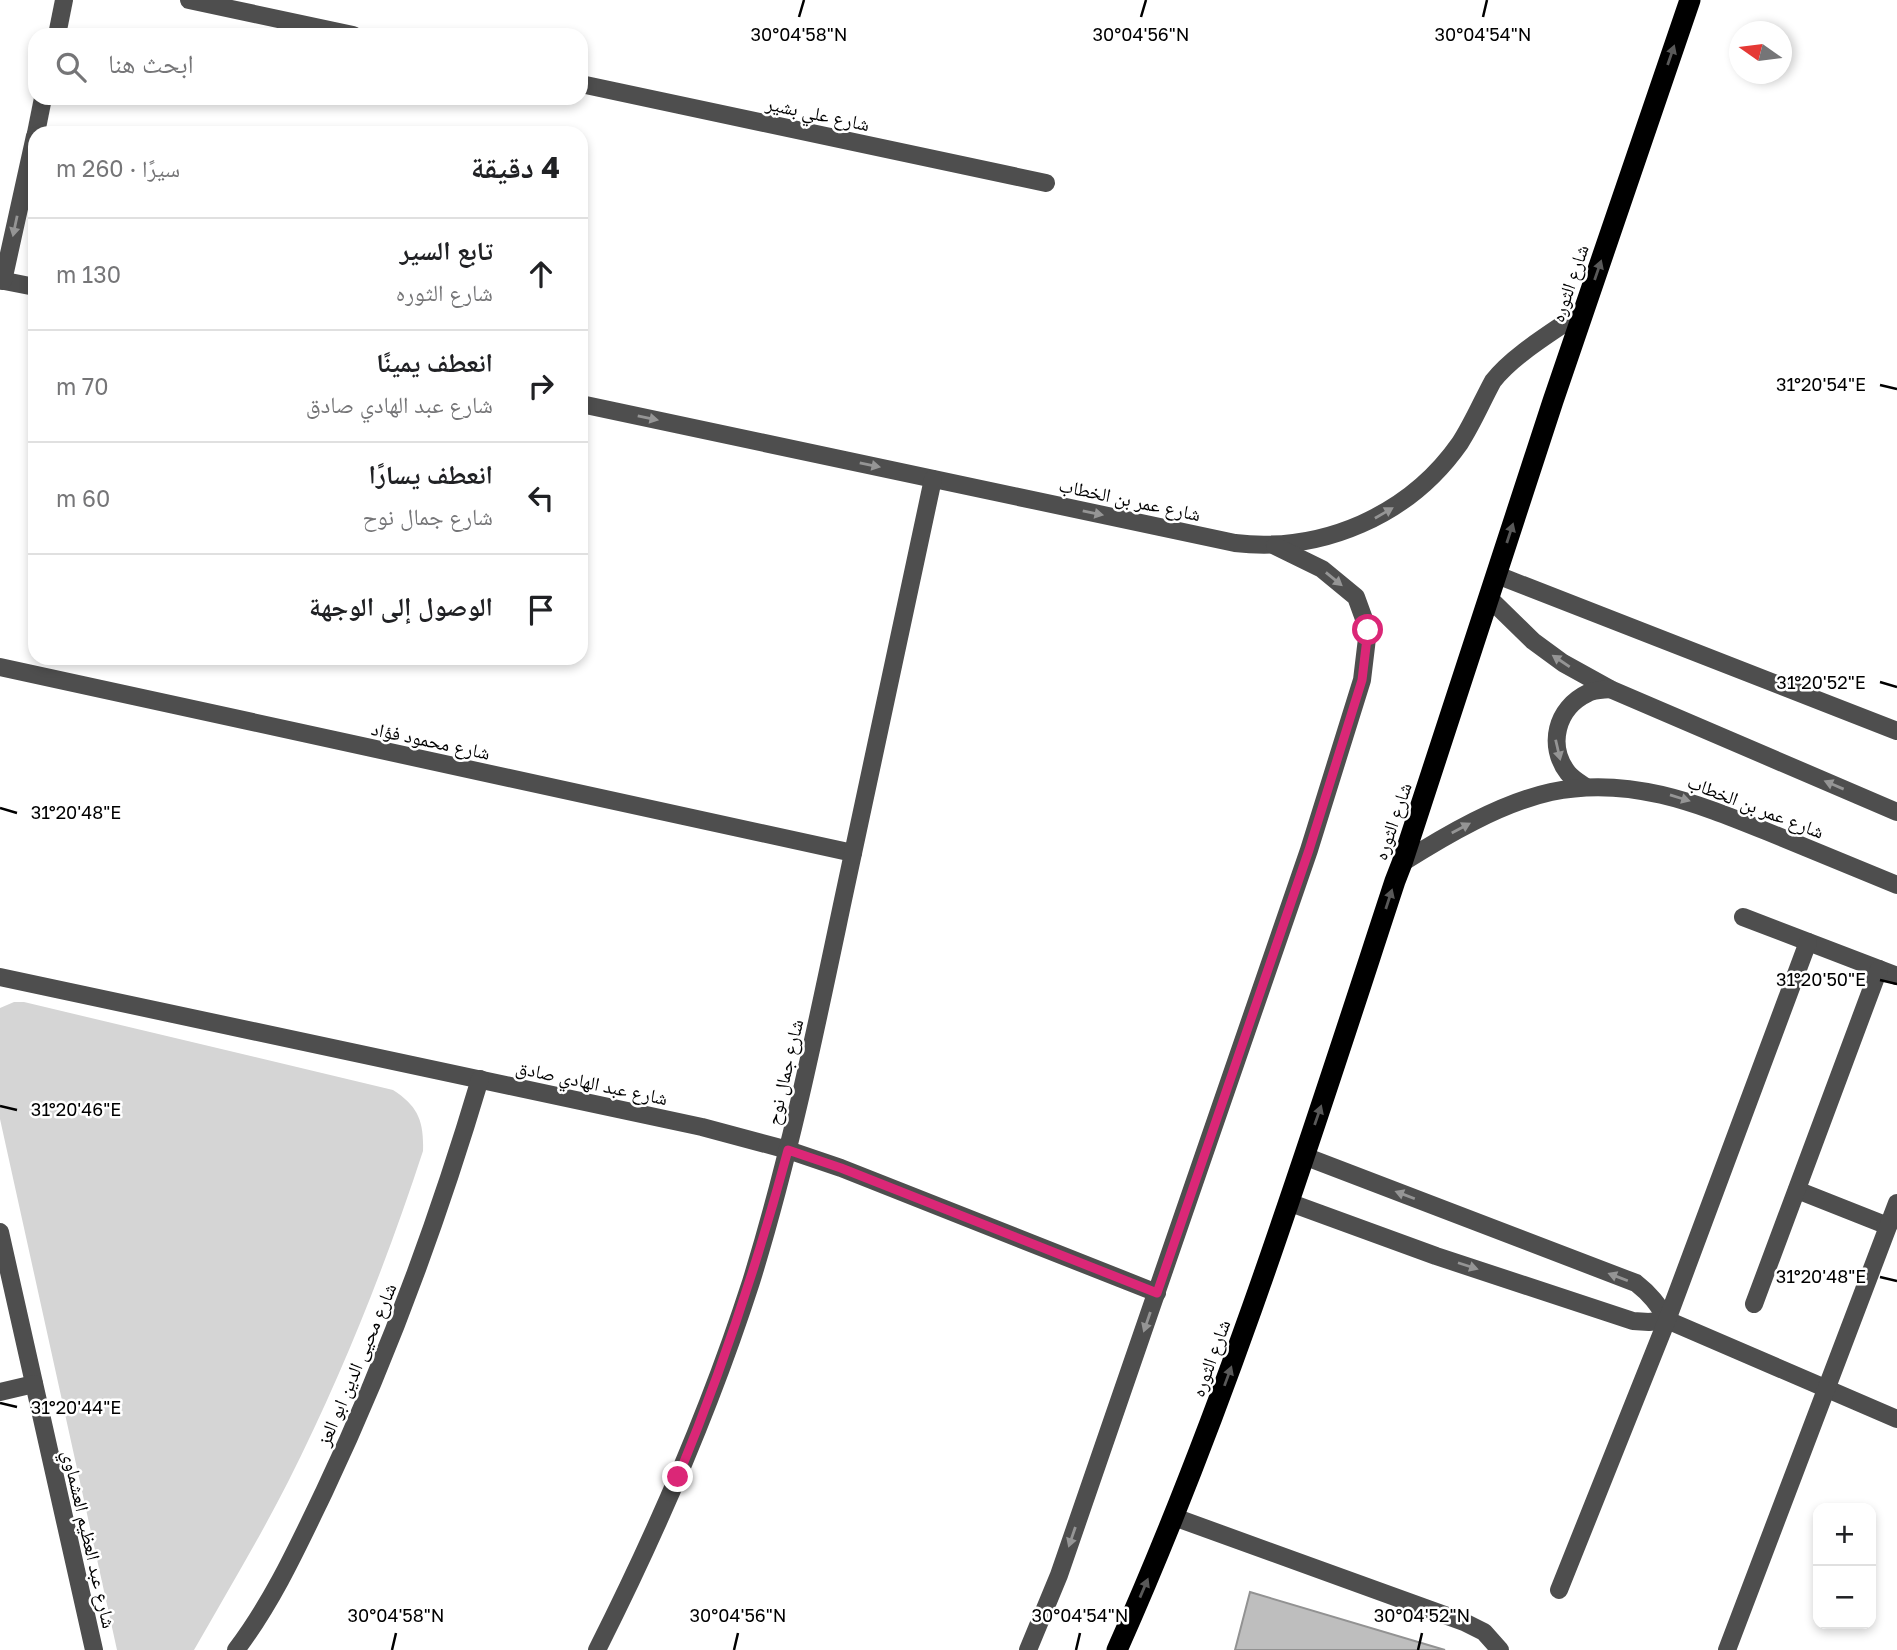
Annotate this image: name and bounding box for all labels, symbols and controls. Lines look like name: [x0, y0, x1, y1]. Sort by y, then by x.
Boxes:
north arrow: [1729, 21, 1792, 84]
text: 30°04'58"N: [751, 23, 847, 45]
text: 30°04'56"N: [1093, 23, 1189, 45]
text: 30°04'54"N: [1435, 23, 1531, 45]
search box: [28, 28, 588, 105]
one-way arrow: [1667, 45, 1677, 66]
icon: search: [52, 48, 90, 86]
text: ابحث هنا: [108, 48, 194, 79]
street label: شارع علي بشير: [762, 91, 872, 140]
text: 4 دقيقة: [471, 149, 560, 185]
text: سيرًا · 260 m: [56, 154, 180, 182]
one-way arrow: [10, 215, 21, 237]
text: تابع السير: [400, 235, 493, 266]
street label: شارع الثوره: [1545, 241, 1594, 325]
icon: ahead: [522, 255, 560, 293]
text: 130 m: [56, 260, 121, 288]
one-way arrow: [1593, 260, 1604, 281]
text: شارع الثوره: [396, 278, 493, 306]
text: انعطف يمينًا: [376, 347, 493, 378]
icon: right: [522, 367, 560, 405]
text: 70 m: [56, 372, 109, 400]
text: 31°20'54"E: [1776, 373, 1866, 395]
text: شارع عبد الهادي صادق: [306, 390, 493, 418]
one-way arrow: [637, 413, 659, 424]
text: انعطف يسارًا: [369, 459, 493, 490]
one-way arrow: [859, 460, 881, 471]
street label: شارع عمر بن الخطاب: [1057, 473, 1203, 526]
icon: left: [522, 479, 560, 517]
text: 60 m: [56, 484, 110, 512]
text: شارع جمال نوح: [362, 502, 493, 530]
one-way arrow: [1375, 506, 1394, 519]
one-way arrow: [1082, 508, 1104, 519]
one-way arrow: [1505, 522, 1516, 543]
one-way arrow: [1325, 572, 1343, 587]
text: الوصول إلى الوجهة: [309, 591, 493, 622]
icon: arrive: [522, 591, 560, 629]
route start: [1352, 614, 1383, 645]
one-way arrow: [1551, 655, 1570, 668]
text: 31°20'52"E: [1776, 671, 1866, 693]
street label: شارع محمود فؤاد: [369, 716, 492, 765]
one-way arrow: [1553, 739, 1564, 761]
street label: شارع عمر بن الخطاب: [1684, 769, 1828, 844]
street label: شارع الثوره: [1368, 779, 1417, 863]
one-way arrow: [1824, 779, 1845, 790]
one-way arrow: [1669, 794, 1690, 804]
text: 31°20'48"E: [31, 801, 121, 823]
one-way arrow: [1451, 823, 1471, 834]
one-way arrow: [1384, 888, 1395, 909]
text: 31°20'50"E: [1776, 968, 1866, 990]
street label: شارع جمال نوح: [761, 1017, 808, 1127]
street label: شارع عبد الهادي صادق: [513, 1055, 670, 1114]
text: 31°20'46"E: [31, 1098, 121, 1120]
one-way arrow: [1313, 1104, 1324, 1125]
one-way arrow: [1395, 1189, 1416, 1200]
one-way arrow: [1457, 1261, 1478, 1272]
text: 31°20'48"E: [1776, 1265, 1866, 1287]
one-way arrow: [1607, 1271, 1628, 1282]
street label: شارع محيى الدين ابو العز: [311, 1279, 402, 1450]
one-way arrow: [1141, 1312, 1152, 1333]
street label: شارع الثوره: [1185, 1316, 1235, 1400]
one-way arrow: [1223, 1366, 1234, 1387]
text: 31°20'44"E: [31, 1396, 121, 1418]
street label: شارع عبد العظيم العشماوي: [54, 1448, 122, 1631]
route end: [662, 1461, 693, 1492]
map controls: [1813, 1503, 1876, 1629]
button: +: [1813, 1503, 1876, 1566]
one-way arrow: [1066, 1527, 1077, 1548]
button: −: [1813, 1566, 1876, 1629]
one-way arrow: [1139, 1577, 1150, 1598]
text: 30°04'58"N: [348, 1604, 444, 1626]
text: 30°04'56"N: [690, 1604, 786, 1626]
text: 30°04'54"N: [1032, 1604, 1128, 1626]
text: 30°04'52"N: [1374, 1604, 1470, 1626]

